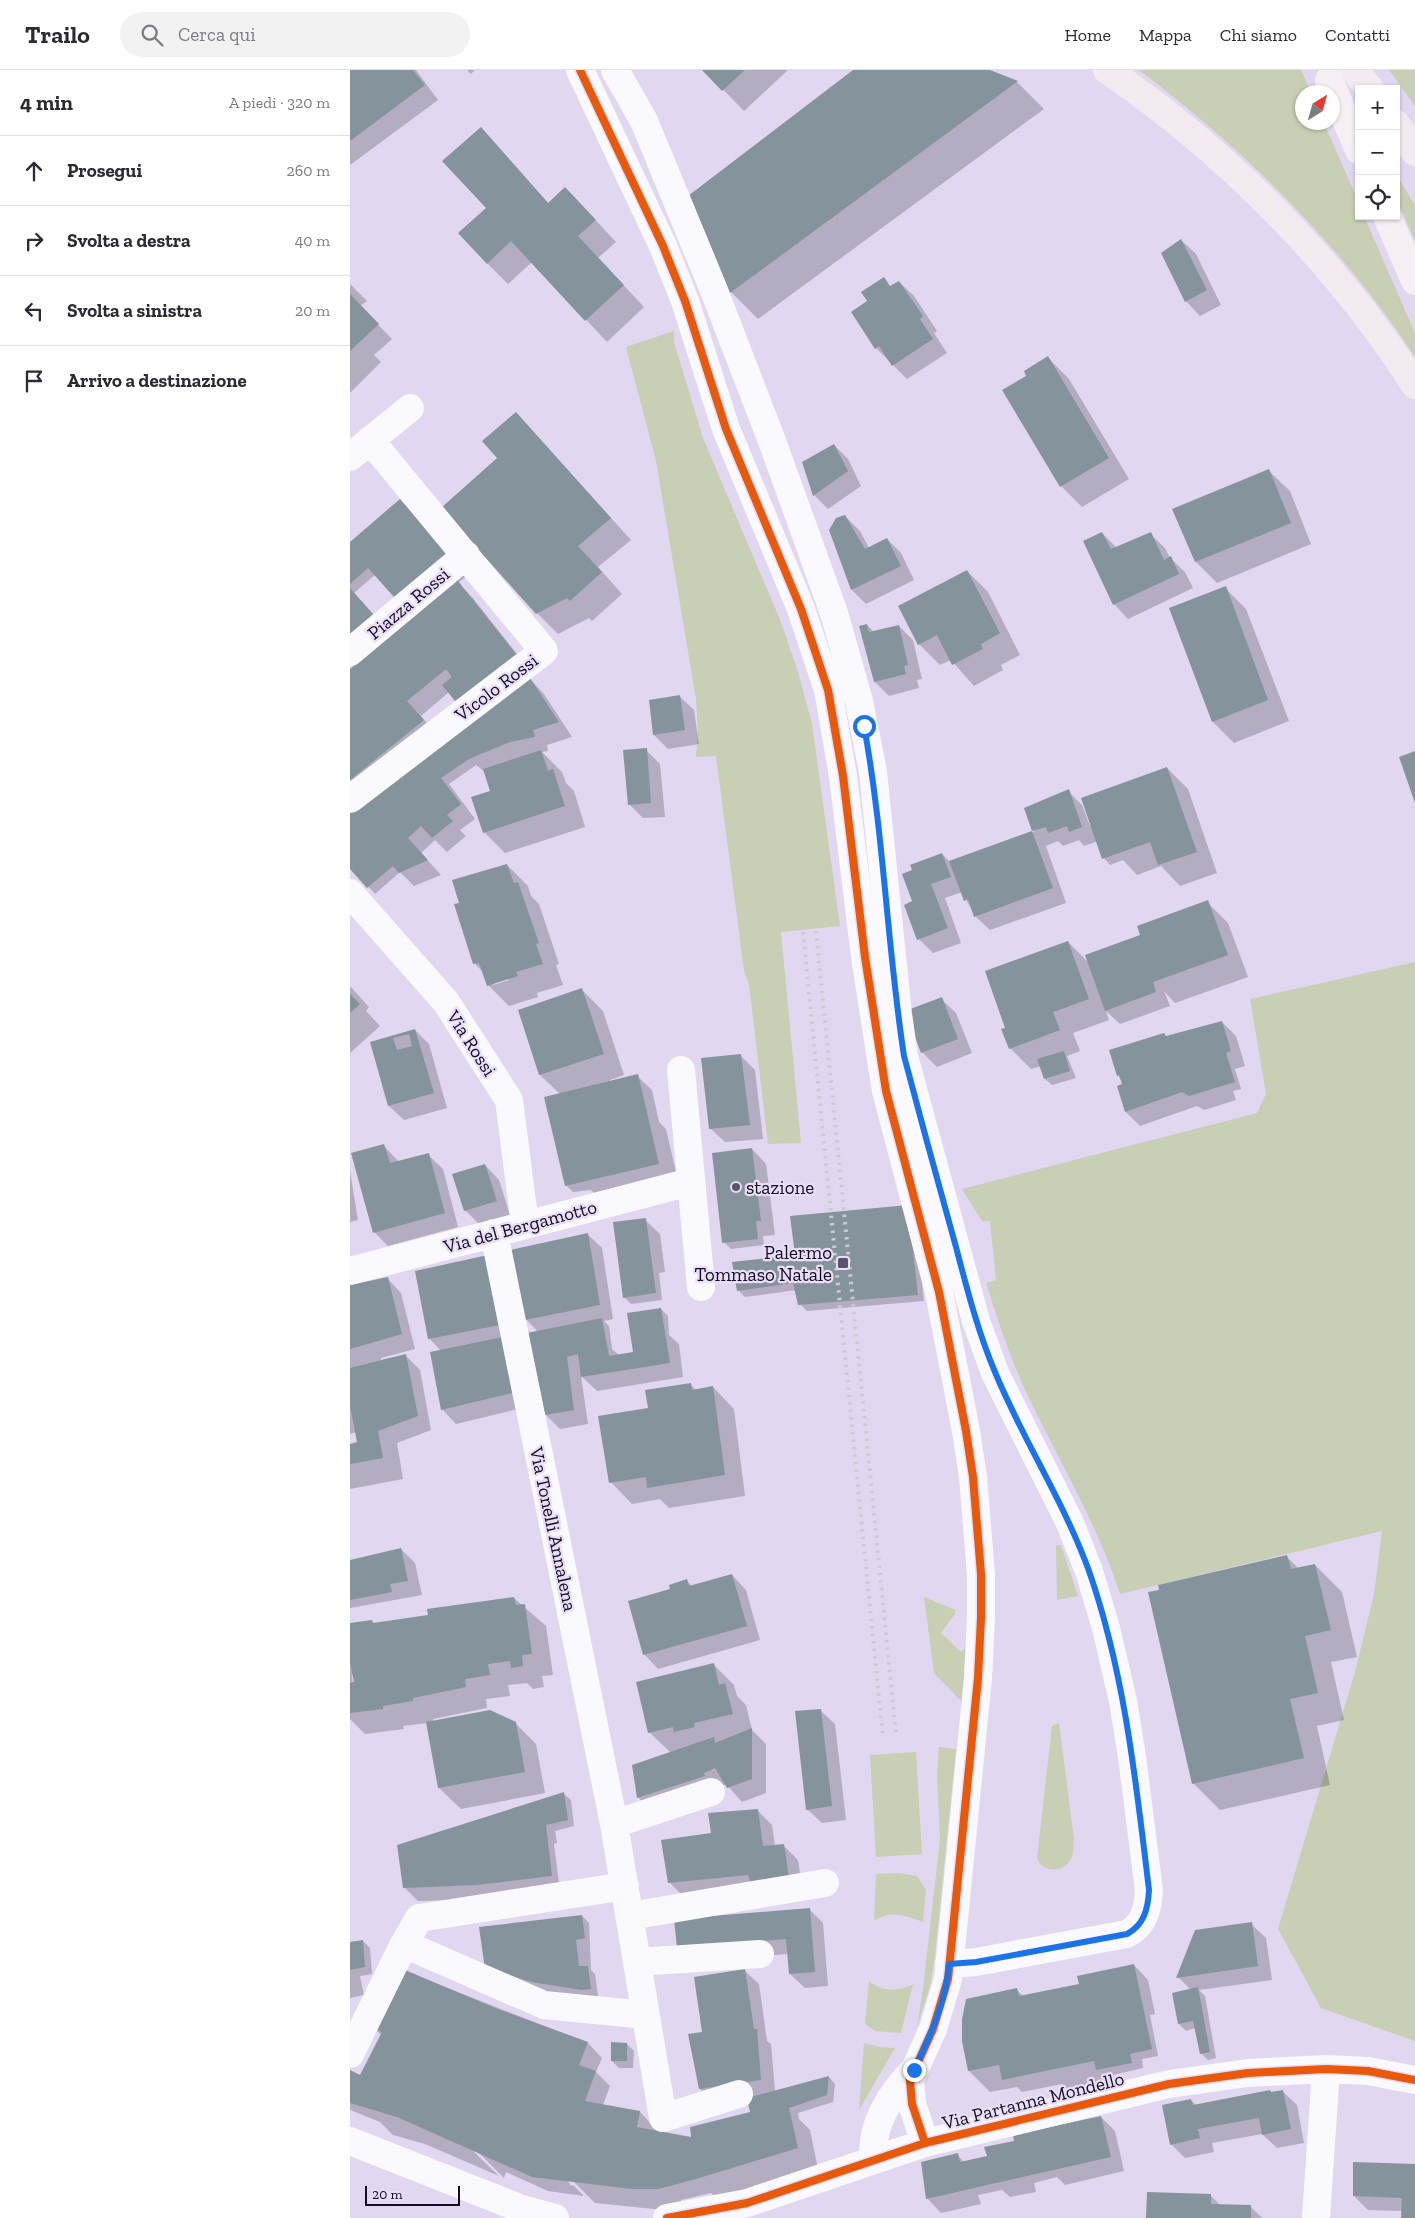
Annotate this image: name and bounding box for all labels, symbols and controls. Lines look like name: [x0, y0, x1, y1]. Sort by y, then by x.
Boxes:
search box: [120, 12, 470, 57]
text: Trailo: [25, 20, 90, 49]
icon: search: [138, 21, 166, 49]
text: Cerca qui: [178, 23, 256, 46]
text: Home: [1065, 24, 1111, 46]
text: Mappa: [1139, 24, 1192, 46]
text: Chi siamo: [1220, 24, 1297, 46]
text: Contatti: [1325, 24, 1390, 46]
north arrow: [1295, 85, 1340, 130]
map controls: [1355, 85, 1400, 220]
button: +: [1355, 85, 1400, 130]
text: 4 min: [20, 90, 73, 115]
text: A piedi · 320 m: [229, 93, 330, 112]
button: −: [1355, 130, 1400, 175]
icon: ahead: [20, 157, 48, 185]
text: Prosegui: [67, 159, 142, 182]
text: 260 m: [287, 161, 330, 180]
button: locate: [1355, 175, 1400, 220]
icon: right: [20, 227, 48, 255]
text: Svolta a destra: [67, 229, 191, 252]
text: 40 m: [295, 231, 330, 250]
icon: left: [20, 297, 48, 325]
text: Svolta a sinistra: [67, 299, 202, 322]
text: 20 m: [295, 301, 330, 320]
icon: arrive: [20, 367, 48, 395]
text: Arrivo a destinazione: [67, 369, 247, 392]
street label: Piazza Rossi: [363, 563, 454, 644]
street label: Vicolo Rossi: [449, 649, 542, 727]
route start: [853, 715, 876, 738]
street label: Via Rossi: [441, 1005, 501, 1081]
place label: stazione: [746, 1176, 814, 1199]
marker: stazione: [730, 1181, 742, 1193]
street label: Via del Bergamotto: [440, 1195, 599, 1258]
place label: Palermo Tommaso Natale: [694, 1241, 832, 1286]
marker: Palermo Tommaso Natale: [836, 1256, 850, 1270]
street label: Via Tonelli Annalena: [525, 1444, 582, 1613]
route end: [903, 2059, 926, 2082]
street label: Via Partanna Mondello: [939, 2067, 1127, 2134]
scale bar: [365, 2183, 460, 2206]
text: 20 m: [372, 2186, 403, 2203]

